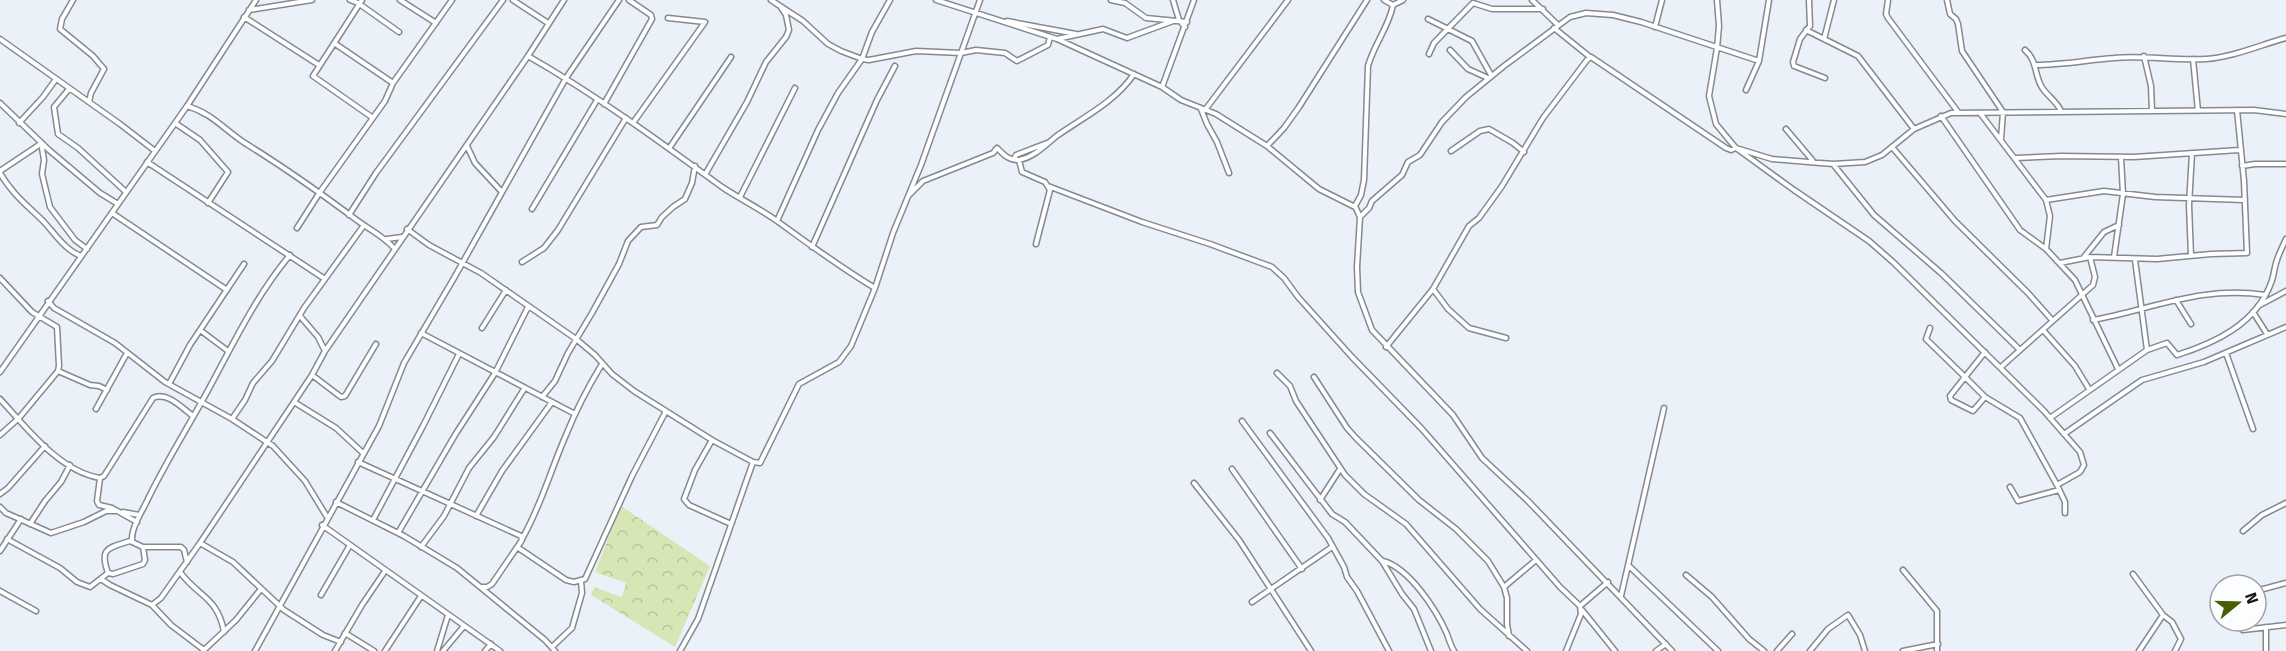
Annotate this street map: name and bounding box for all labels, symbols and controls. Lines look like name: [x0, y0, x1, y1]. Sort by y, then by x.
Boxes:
north arrow: [2208, 573, 2268, 633]
text: N: [2241, 590, 2262, 606]

